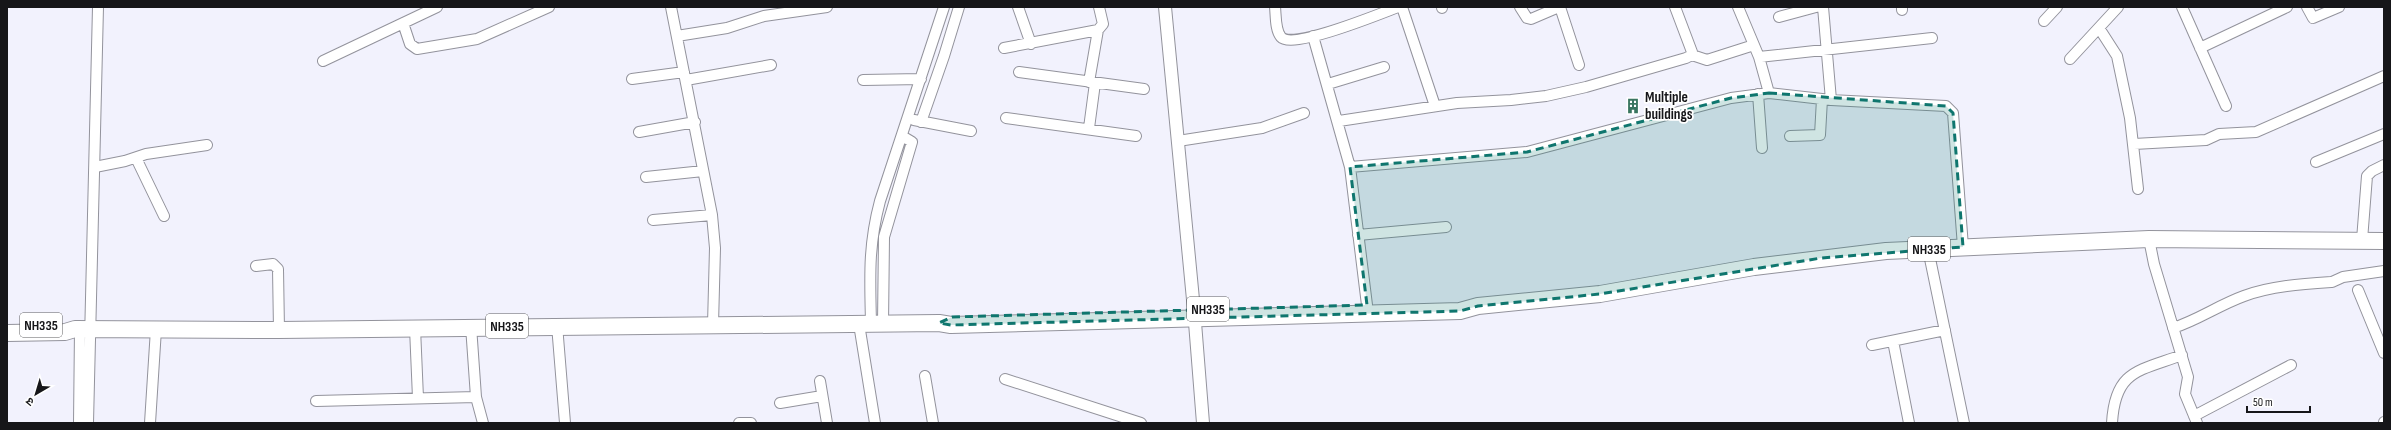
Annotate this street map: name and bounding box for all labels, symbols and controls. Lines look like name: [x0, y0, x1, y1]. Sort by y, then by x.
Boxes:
place label: Multiple buildings: [1645, 88, 1693, 124]
building icon: Multiple buildings: [1624, 97, 1642, 115]
road number: NH335: [1908, 237, 1950, 261]
road number: NH335: [1187, 297, 1229, 321]
road number: NH335: [20, 313, 62, 337]
road number: NH335: [486, 314, 528, 338]
north arrow: [16, 374, 56, 414]
scale bar: [2247, 388, 2310, 414]
text: उ: [23, 394, 37, 409]
text: 50 m: [2253, 395, 2273, 410]

